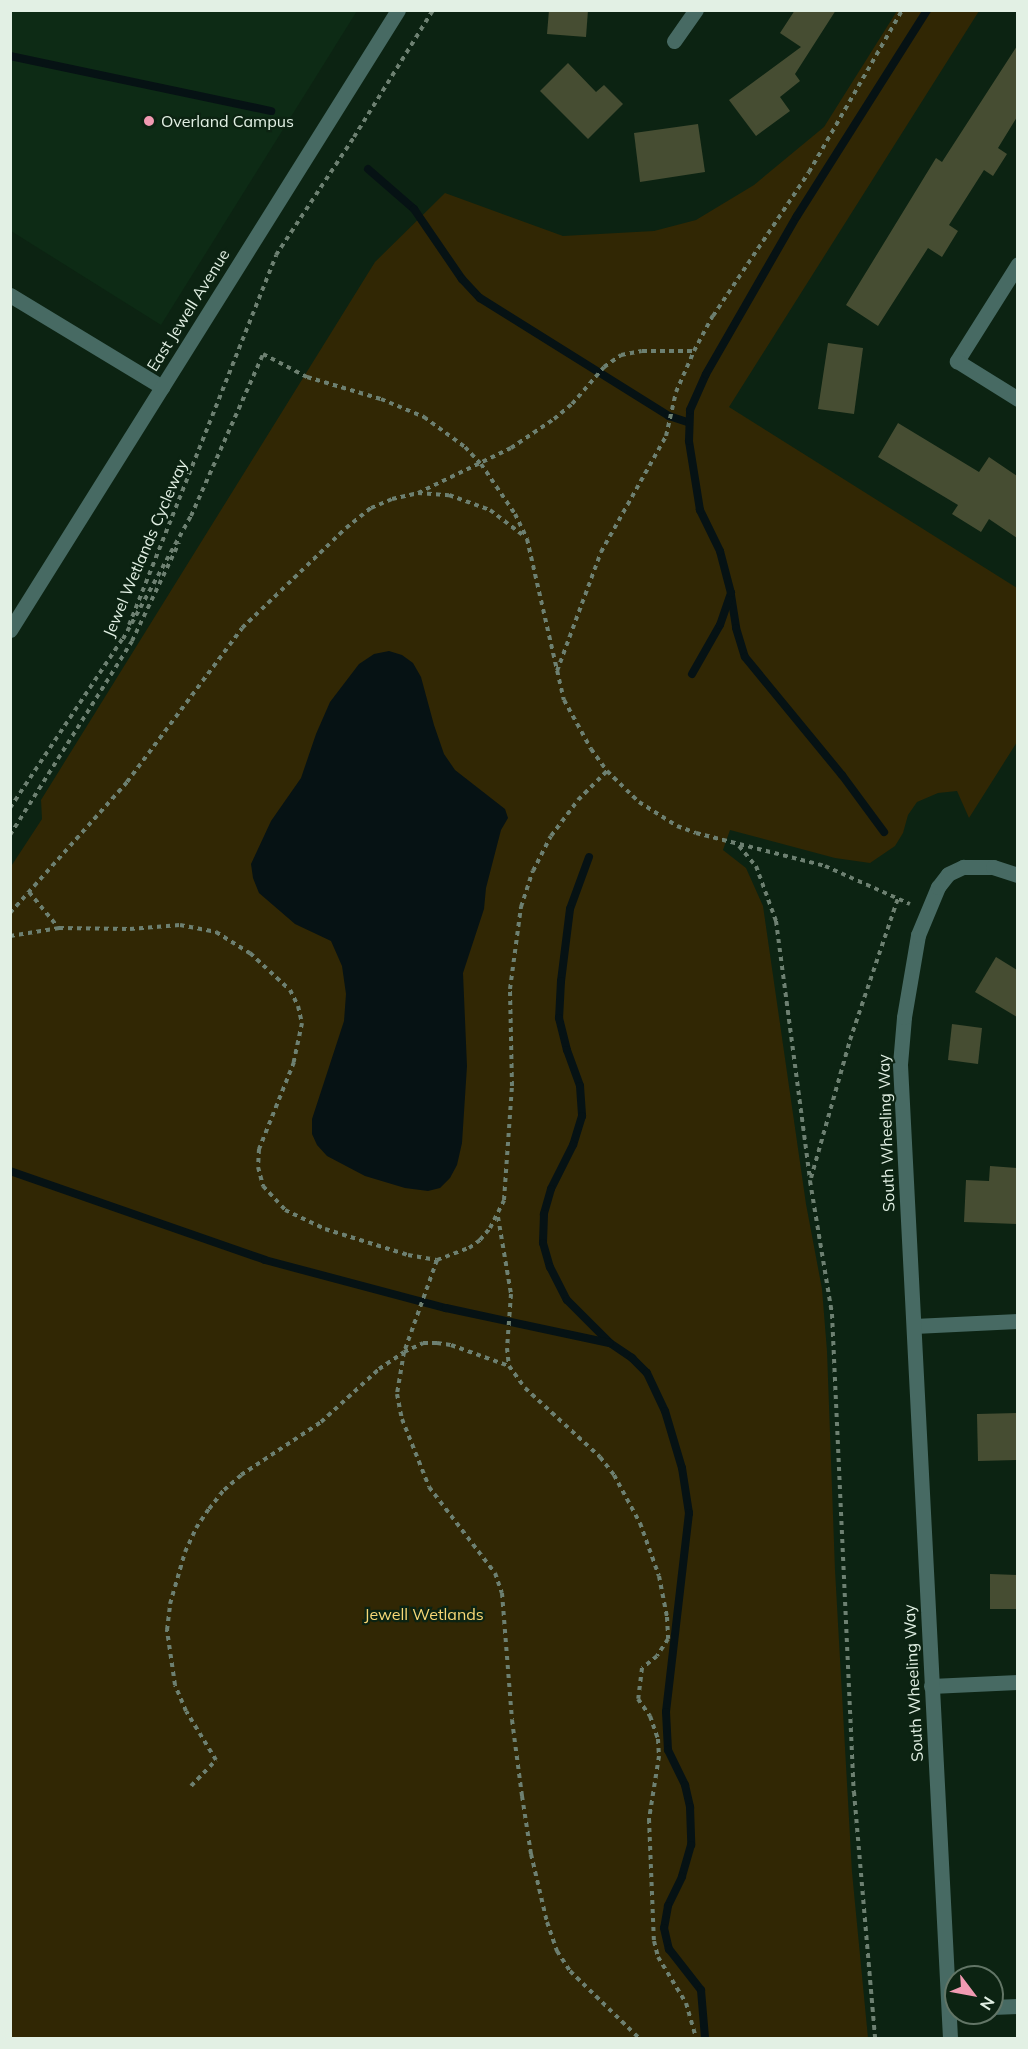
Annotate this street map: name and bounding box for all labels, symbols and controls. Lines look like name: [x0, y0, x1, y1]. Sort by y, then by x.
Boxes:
place label: Overland Campus: [161, 111, 294, 131]
marker: Overland Campus: [142, 114, 156, 128]
street label: East Jewell Avenue: [143, 245, 233, 375]
street label: Jewel Wetlands Cycleway: [99, 456, 191, 640]
street label: South Wheeling Way: [874, 1054, 898, 1212]
park label: Jewell Wetlands: [364, 1604, 484, 1624]
street label: South Wheeling Way: [899, 1604, 927, 1762]
north arrow: [944, 1965, 1004, 2025]
text: N: [976, 1993, 999, 2014]

